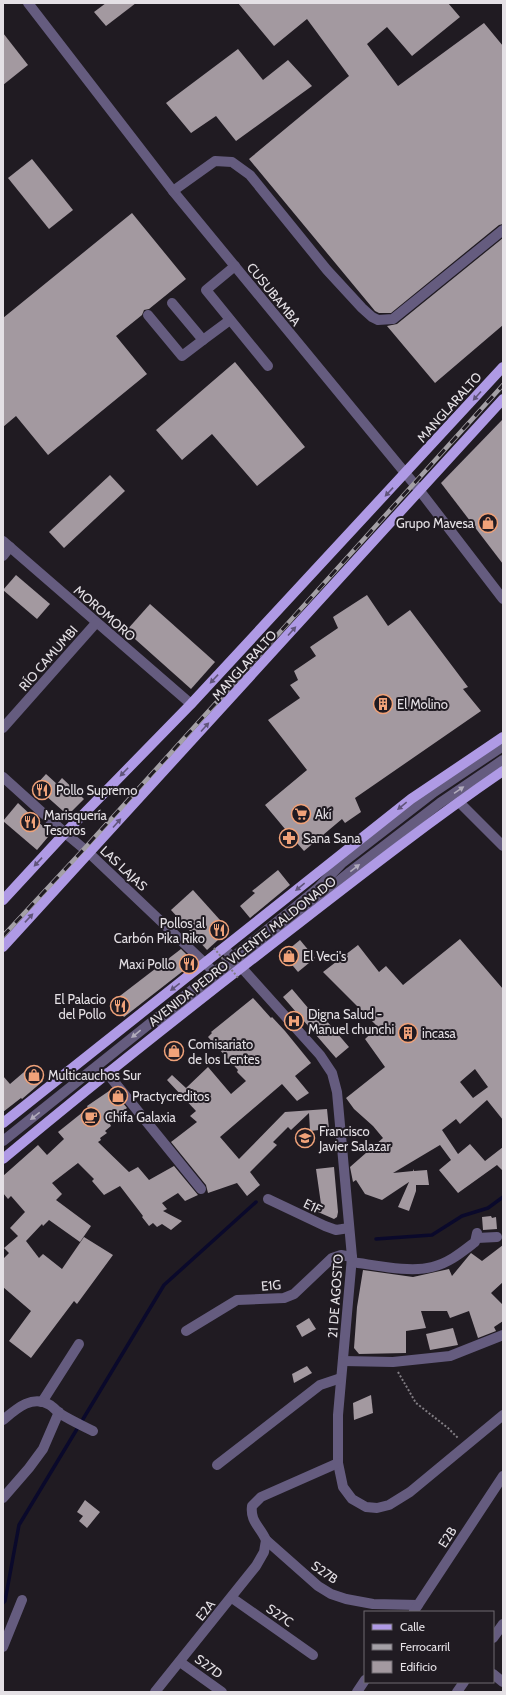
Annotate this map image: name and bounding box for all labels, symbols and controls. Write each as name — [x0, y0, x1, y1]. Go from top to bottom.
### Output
street label: CUSUBAMBA — [244, 259, 304, 329]
street label: MANGLARALTO — [413, 369, 485, 445]
one-way arrow — [472, 391, 481, 401]
one-way arrow — [384, 487, 394, 497]
shop icon: Grupo Mavesa — [477, 512, 499, 534]
place label: Grupo Mavesa — [396, 515, 475, 531]
street label: MOROMORO — [71, 582, 139, 644]
street label: RÍO CAMUMBI — [14, 621, 81, 694]
one-way arrow — [288, 625, 297, 636]
street label: MANGLARALTO — [208, 627, 280, 703]
one-way arrow — [209, 674, 219, 684]
building icon: El Molino — [372, 693, 394, 715]
place label: El Molino — [397, 696, 448, 712]
one-way arrow — [200, 721, 209, 732]
one-way arrow — [119, 767, 129, 777]
restaurant icon: Pollo Supremo — [31, 779, 53, 801]
place label: Pollo Supremo — [56, 782, 137, 798]
one-way arrow — [454, 786, 464, 794]
one-way arrow — [396, 802, 407, 811]
supermarket icon: Akí — [290, 803, 312, 825]
place label: Akí — [315, 806, 332, 822]
place label: Marisquería Tesoros — [44, 807, 108, 838]
restaurant icon: Marisquería Tesoros — [19, 811, 41, 833]
one-way arrow — [112, 818, 121, 827]
pharmacy icon: Sana Sana — [278, 827, 300, 849]
place label: Sana Sana — [303, 830, 361, 846]
street label: LAS LAJAS — [97, 842, 151, 894]
one-way arrow — [33, 857, 43, 867]
one-way arrow — [349, 864, 360, 872]
street label: AVENIDA PEDRO VICENTE MALDONADO — [145, 873, 339, 1029]
one-way arrow — [295, 883, 306, 892]
one-way arrow — [25, 913, 34, 924]
place label: Pollos al Carbón Pika Riko — [114, 915, 205, 946]
restaurant icon: Pollos al Carbón Pika Riko — [208, 919, 230, 941]
shop icon: El Veci's — [278, 945, 300, 967]
place label: El Veci's — [303, 948, 347, 964]
restaurant icon: Maxi Pollo — [178, 953, 200, 975]
place label: Maxi Pollo — [119, 956, 175, 972]
one-way arrow — [169, 983, 180, 991]
place label: El Palacio del Pollo — [54, 991, 106, 1022]
restaurant icon: El Palacio del Pollo — [109, 995, 131, 1017]
place label: Digna Salud - Manuel chunchi — [308, 1006, 394, 1037]
hospital icon: Digna Salud - Manuel chunchi — [283, 1010, 305, 1032]
building icon: incasa — [397, 1022, 419, 1044]
place label: incasa — [422, 1025, 457, 1041]
one-way arrow — [131, 1030, 142, 1039]
place label: Comisariato de los Lentes — [188, 1036, 260, 1067]
shop icon: Comisariato de los Lentes — [163, 1040, 185, 1062]
shop icon: Multicauchos Sur — [23, 1064, 45, 1086]
place label: Multicauchos Sur — [48, 1067, 142, 1083]
shop icon: Practycreditos — [107, 1085, 129, 1107]
place label: Practycreditos — [132, 1088, 210, 1104]
cafe icon: Chifa Galaxia — [80, 1106, 102, 1128]
place label: Chifa Galaxia — [105, 1109, 176, 1125]
one-way arrow — [30, 1111, 40, 1119]
place label: Francisco Javier Salazar — [318, 1123, 392, 1154]
school or university icon: Francisco Javier Salazar — [294, 1127, 316, 1149]
street label: E1F — [301, 1195, 325, 1217]
street label: 21 DE AGOSTO — [324, 1253, 346, 1339]
street label: E1G — [260, 1276, 282, 1294]
street label: E2B — [434, 1523, 460, 1550]
street label: S27B — [309, 1557, 342, 1587]
street label: E2A — [192, 1596, 218, 1624]
street label: S27C — [264, 1600, 296, 1630]
legend — [364, 1611, 494, 1683]
text: Calle — [400, 1619, 425, 1634]
text: Ferrocarril — [400, 1639, 450, 1654]
street label: S27D — [192, 1651, 226, 1681]
text: Edificio — [400, 1659, 437, 1674]

